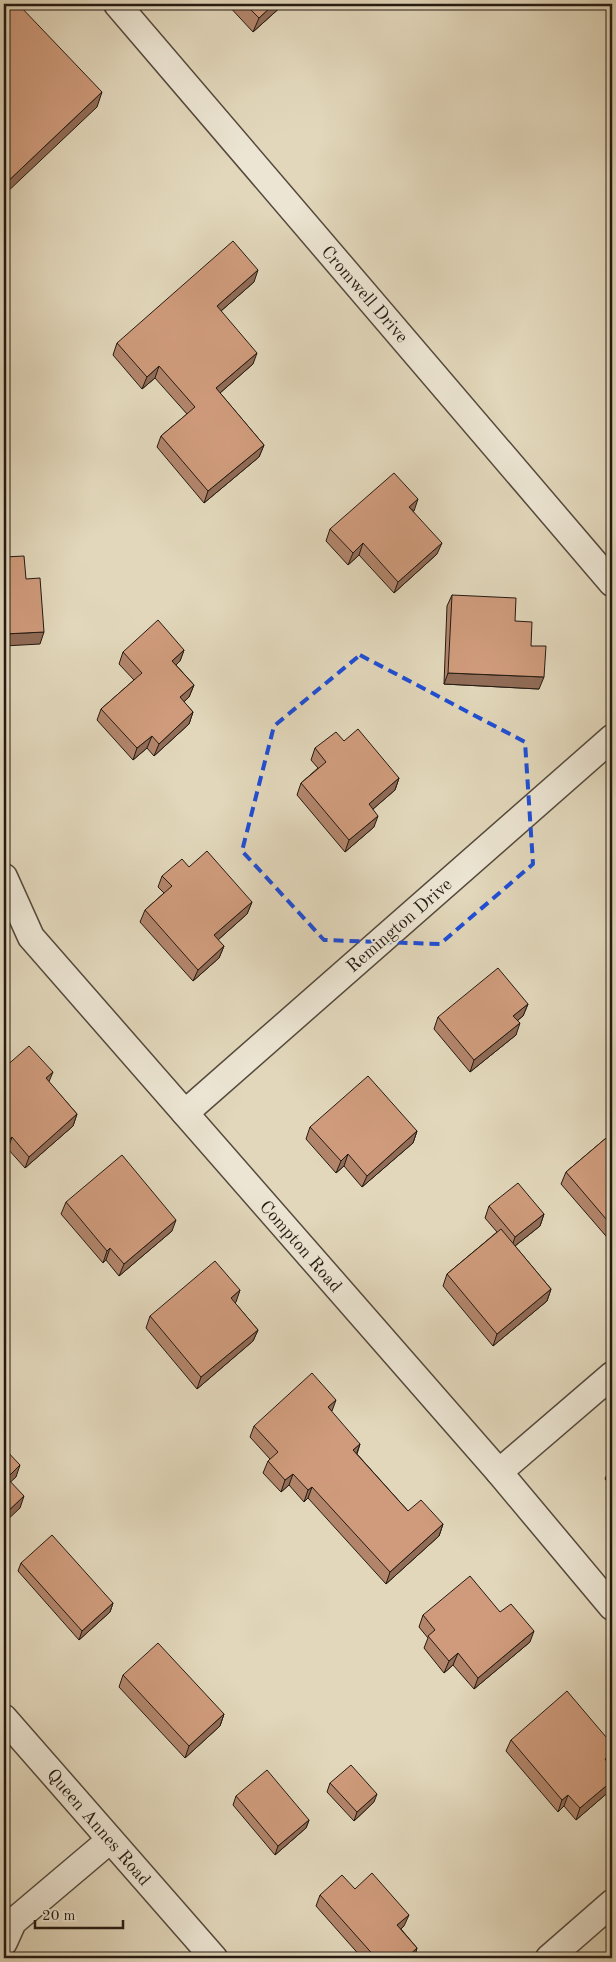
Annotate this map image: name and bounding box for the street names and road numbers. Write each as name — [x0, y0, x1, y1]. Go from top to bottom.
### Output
street label: Cromwell Drive — [317, 243, 411, 347]
street label: Remington Drive — [344, 875, 456, 976]
street label: Compton Road — [256, 1197, 345, 1296]
street label: Queen Annes Road — [43, 1766, 154, 1889]

